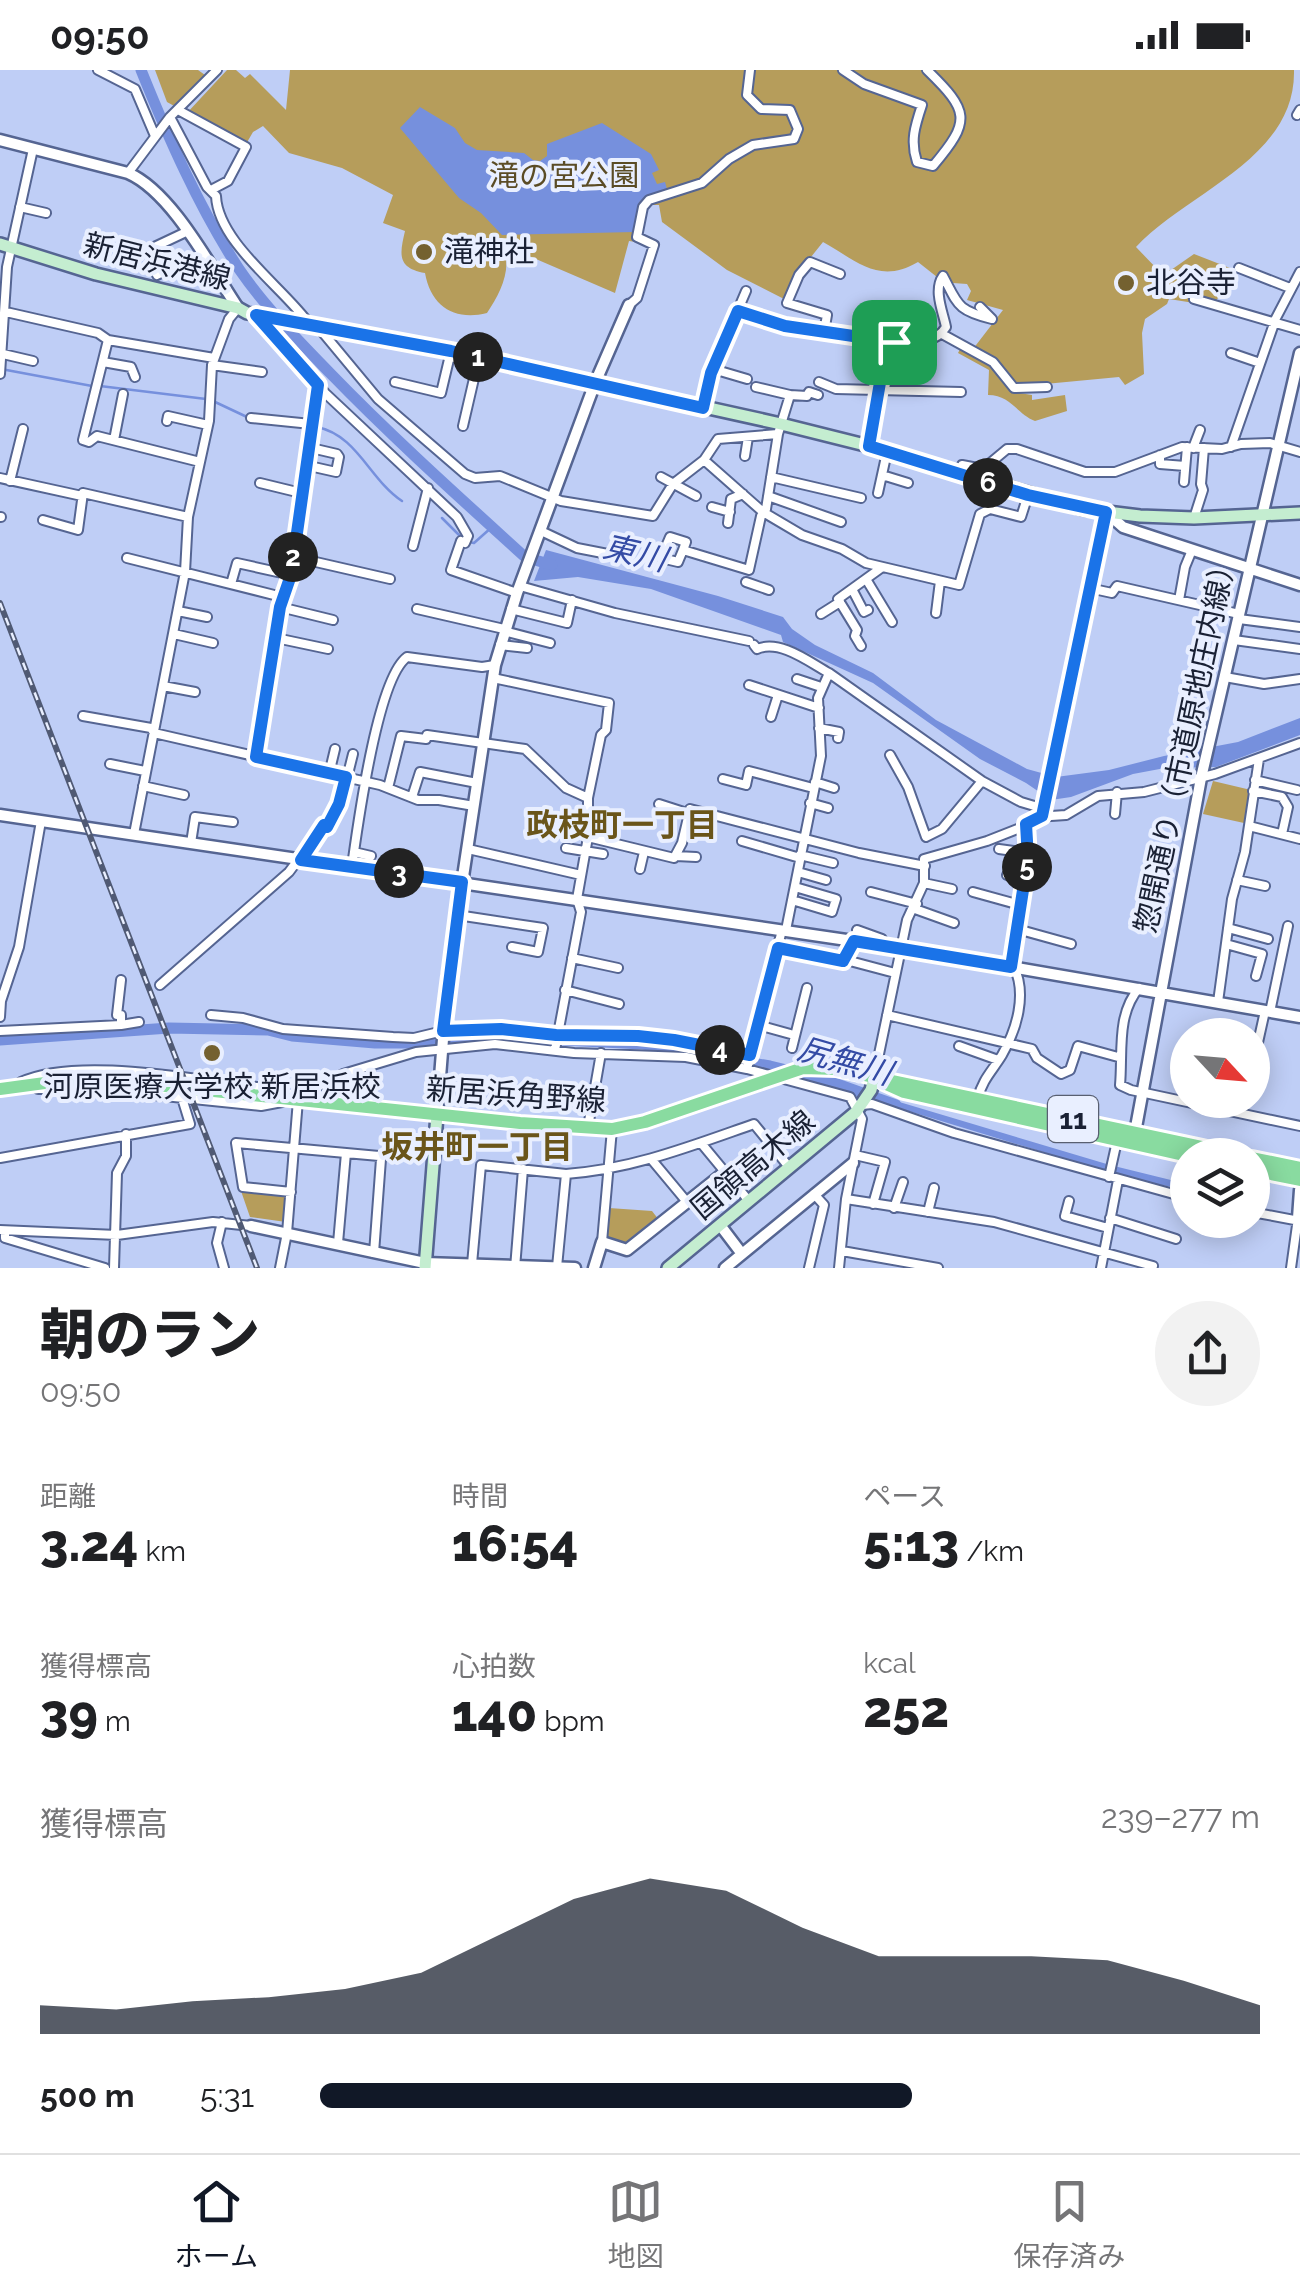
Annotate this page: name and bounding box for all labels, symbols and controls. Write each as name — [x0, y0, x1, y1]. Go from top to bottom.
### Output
text: 09:50 — [50, 13, 149, 58]
park label: 滝の宮公園 — [489, 158, 639, 193]
street label: 新居浜港線 — [80, 226, 234, 297]
place label: 滝神社 — [444, 234, 534, 269]
marker: 滝神社 — [413, 241, 435, 263]
place label: 北谷寺 — [1146, 265, 1236, 300]
marker: 北谷寺 — [1115, 272, 1137, 294]
pin — [852, 300, 937, 385]
icon: arrive — [867, 315, 922, 370]
pin: 1 — [453, 332, 503, 382]
text: 1 — [471, 340, 485, 373]
pin: 6 — [963, 458, 1013, 508]
text: 6 — [980, 466, 997, 499]
water label: 東川 — [600, 527, 673, 578]
pin: 2 — [268, 532, 318, 582]
text: 2 — [285, 540, 301, 573]
street label: 惣開通り（市道原地庄内線） — [1128, 548, 1243, 936]
district label: 政枝町一丁目 — [526, 806, 718, 843]
pin: 5 — [1002, 842, 1052, 892]
pin: 3 — [374, 848, 424, 898]
text: 5 — [1019, 850, 1035, 883]
text: 3 — [391, 856, 407, 889]
north arrow — [1170, 1018, 1270, 1118]
map controls — [1170, 1018, 1270, 1238]
pin: 4 — [695, 1025, 745, 1075]
water label: 尻無川 — [794, 1030, 899, 1092]
text: 4 — [712, 1033, 728, 1066]
marker: 河原医療大学校 新居浜校 — [201, 1042, 223, 1064]
place label: 河原医療大学校 新居浜校 — [43, 1069, 381, 1104]
street label: 新居浜角野線 — [425, 1071, 607, 1118]
road number: 11 — [1048, 1096, 1098, 1142]
street label: 国領高木線 — [684, 1103, 821, 1226]
district label: 坂井町一丁目 — [381, 1128, 573, 1165]
button: layers — [1170, 1138, 1270, 1238]
button: share — [1155, 1301, 1260, 1406]
text: 朝のラン — [40, 1302, 260, 1367]
text: 09:50 — [40, 1372, 121, 1409]
text: 距離 — [40, 1480, 96, 1513]
text: 時間 — [452, 1480, 508, 1513]
text: ペース — [863, 1480, 946, 1513]
text: 3.24 — [40, 1514, 138, 1573]
text: 16:54 — [452, 1514, 578, 1573]
text: 5:13 — [863, 1514, 959, 1573]
text: km — [138, 1535, 186, 1568]
text: /km — [959, 1535, 1024, 1568]
text: kcal — [863, 1647, 916, 1680]
text: 獲得標高 — [40, 1650, 152, 1683]
text: 心拍数 — [452, 1650, 536, 1683]
text: 252 — [863, 1680, 949, 1739]
text: 39 — [40, 1684, 98, 1743]
text: 140 — [452, 1684, 537, 1743]
text: m — [98, 1705, 131, 1738]
text: bpm — [537, 1705, 605, 1738]
text: 239–277 m — [1101, 1798, 1260, 1835]
text: 獲得標高 — [40, 1805, 168, 1842]
text: 500 m — [40, 2077, 135, 2114]
text: 5:31 — [200, 2077, 254, 2114]
tab: ホーム — [175, 2174, 258, 2274]
tab: 地図 — [608, 2174, 664, 2274]
tab: 保存済み — [1013, 2174, 1125, 2274]

